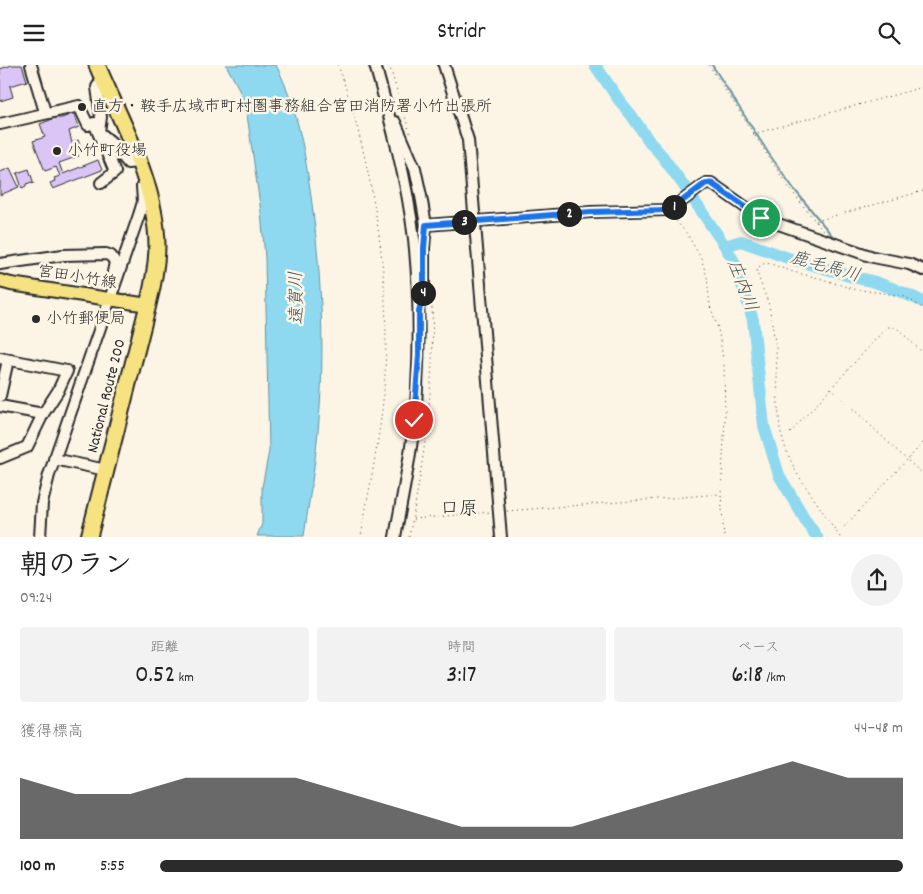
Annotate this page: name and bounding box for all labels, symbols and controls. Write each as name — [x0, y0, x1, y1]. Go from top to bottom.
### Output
text: Stridr — [437, 17, 486, 48]
icon: menu — [20, 19, 48, 47]
icon: search — [875, 19, 903, 47]
place label: 直方・鞍手広域市町村圏事務組合宮田消防署小竹出張所 — [92, 96, 492, 119]
marker: 直方・鞍手広域市町村圏事務組合宮田消防署小竹出張所 — [76, 101, 88, 113]
place label: 小竹町役場 — [67, 140, 147, 163]
marker: 小竹町役場 — [51, 145, 63, 157]
pin: 1 — [662, 195, 686, 219]
text: 1 — [673, 197, 676, 217]
pin — [740, 197, 782, 239]
pin: 2 — [556, 201, 582, 227]
text: 2 — [566, 204, 573, 224]
icon: arrive — [747, 204, 775, 232]
pin: 3 — [452, 209, 476, 235]
text: 3 — [461, 212, 468, 232]
water label: 鹿毛馬川 — [787, 246, 863, 290]
water label: 庄内川 — [720, 256, 762, 316]
street label: 宮田小竹線 — [36, 260, 118, 296]
water label: 遠賀川 — [285, 271, 311, 325]
pin: 4 — [410, 281, 436, 305]
text: 4 — [421, 283, 426, 303]
place label: 小竹郵便局 — [46, 308, 126, 331]
marker: 小竹郵便局 — [30, 313, 42, 325]
street label: National Route 200 — [82, 337, 132, 455]
pin — [393, 399, 435, 441]
icon: check — [400, 406, 428, 434]
district label: 口原 — [440, 497, 478, 524]
text: 朝のラン — [20, 548, 132, 588]
button: share — [851, 554, 903, 606]
text: 09:24 — [20, 587, 52, 610]
text: 距離 — [151, 638, 179, 658]
text: 時間 — [448, 638, 476, 658]
text: ペース — [738, 638, 779, 658]
text: 0.52 — [135, 658, 175, 694]
text: 3:17 — [446, 658, 477, 694]
text: 6:18 — [731, 658, 763, 694]
text: km — [175, 668, 194, 688]
text: /km — [763, 668, 786, 688]
text: 44–48 m — [854, 717, 903, 740]
text: 獲得標高 — [20, 721, 84, 744]
text: 100 m — [20, 855, 56, 878]
text: 5:55 — [100, 855, 125, 878]

